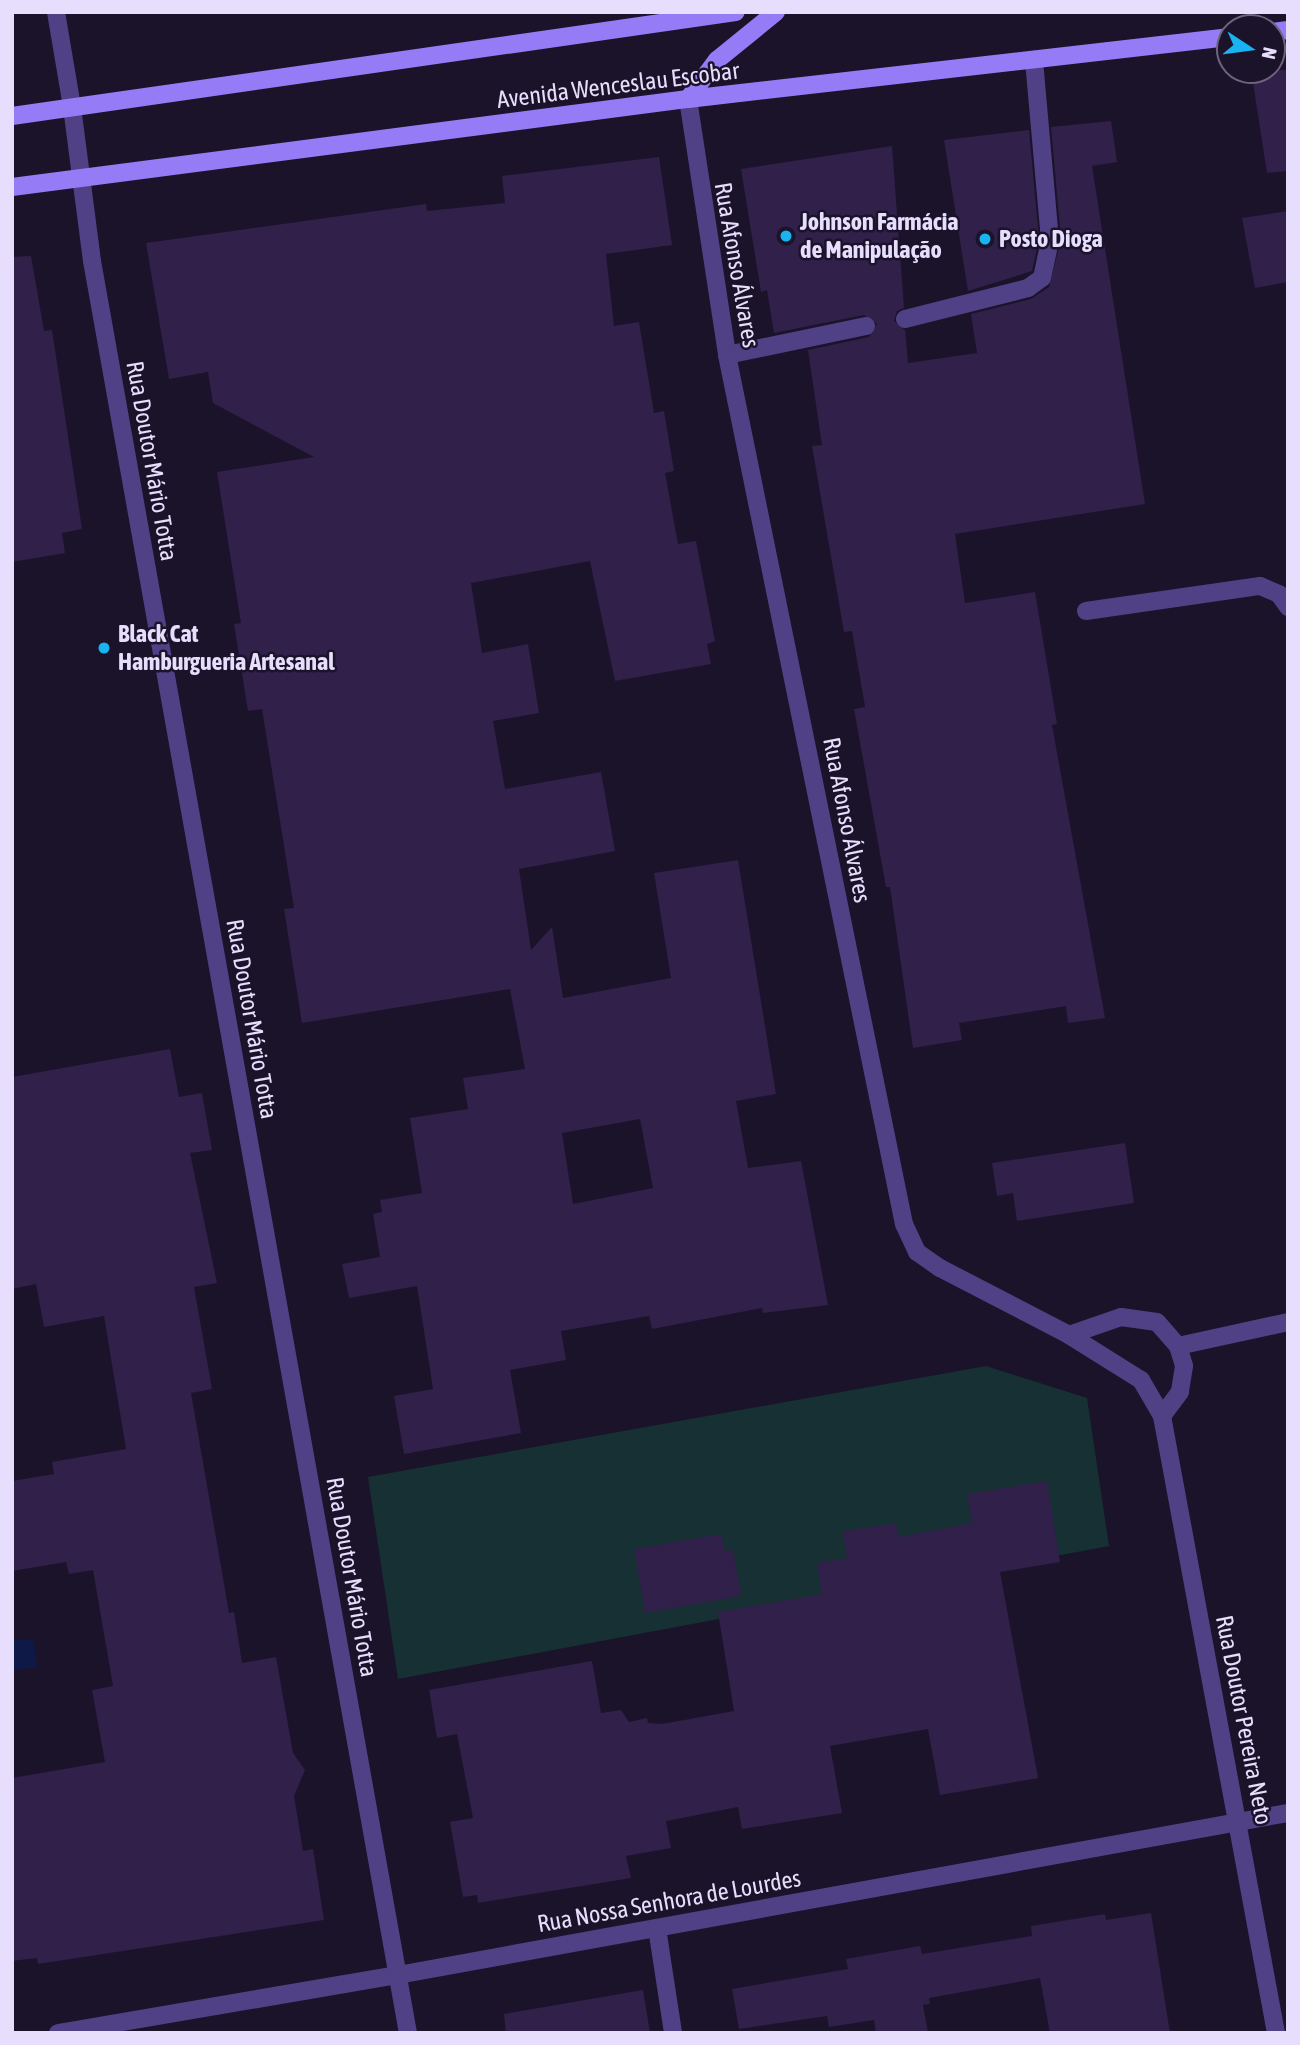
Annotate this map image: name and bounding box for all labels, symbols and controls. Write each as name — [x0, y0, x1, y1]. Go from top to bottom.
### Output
north arrow — [1216, 14, 1286, 84]
text: N — [1258, 45, 1281, 61]
street label: Avenida Wenceslau Escobar — [495, 56, 741, 114]
street label: Rua Afonso Álvares — [708, 180, 766, 350]
place label: Johnson Farmácia de Manipulação — [800, 208, 958, 264]
place label: Posto Dioga — [999, 225, 1103, 253]
marker: Johnson Farmácia de Manipulação — [778, 228, 794, 244]
marker: Posto Dioga — [977, 231, 993, 247]
street label: Rua Doutor Mário Totta — [120, 359, 184, 563]
place label: Black Cat Hamburgueria Artesanal — [118, 620, 335, 676]
marker: Black Cat Hamburgueria Artesanal — [96, 640, 112, 656]
street label: Rua Afonso Álvares — [817, 735, 877, 905]
street label: Rua Doutor Mário Totta — [220, 917, 284, 1121]
street label: Rua Doutor Mário Totta — [320, 1475, 384, 1679]
street label: Rua Doutor Pereira Neto — [1210, 1613, 1278, 1827]
street label: Rua Nossa Senhora de Lourdes — [535, 1864, 803, 1938]

